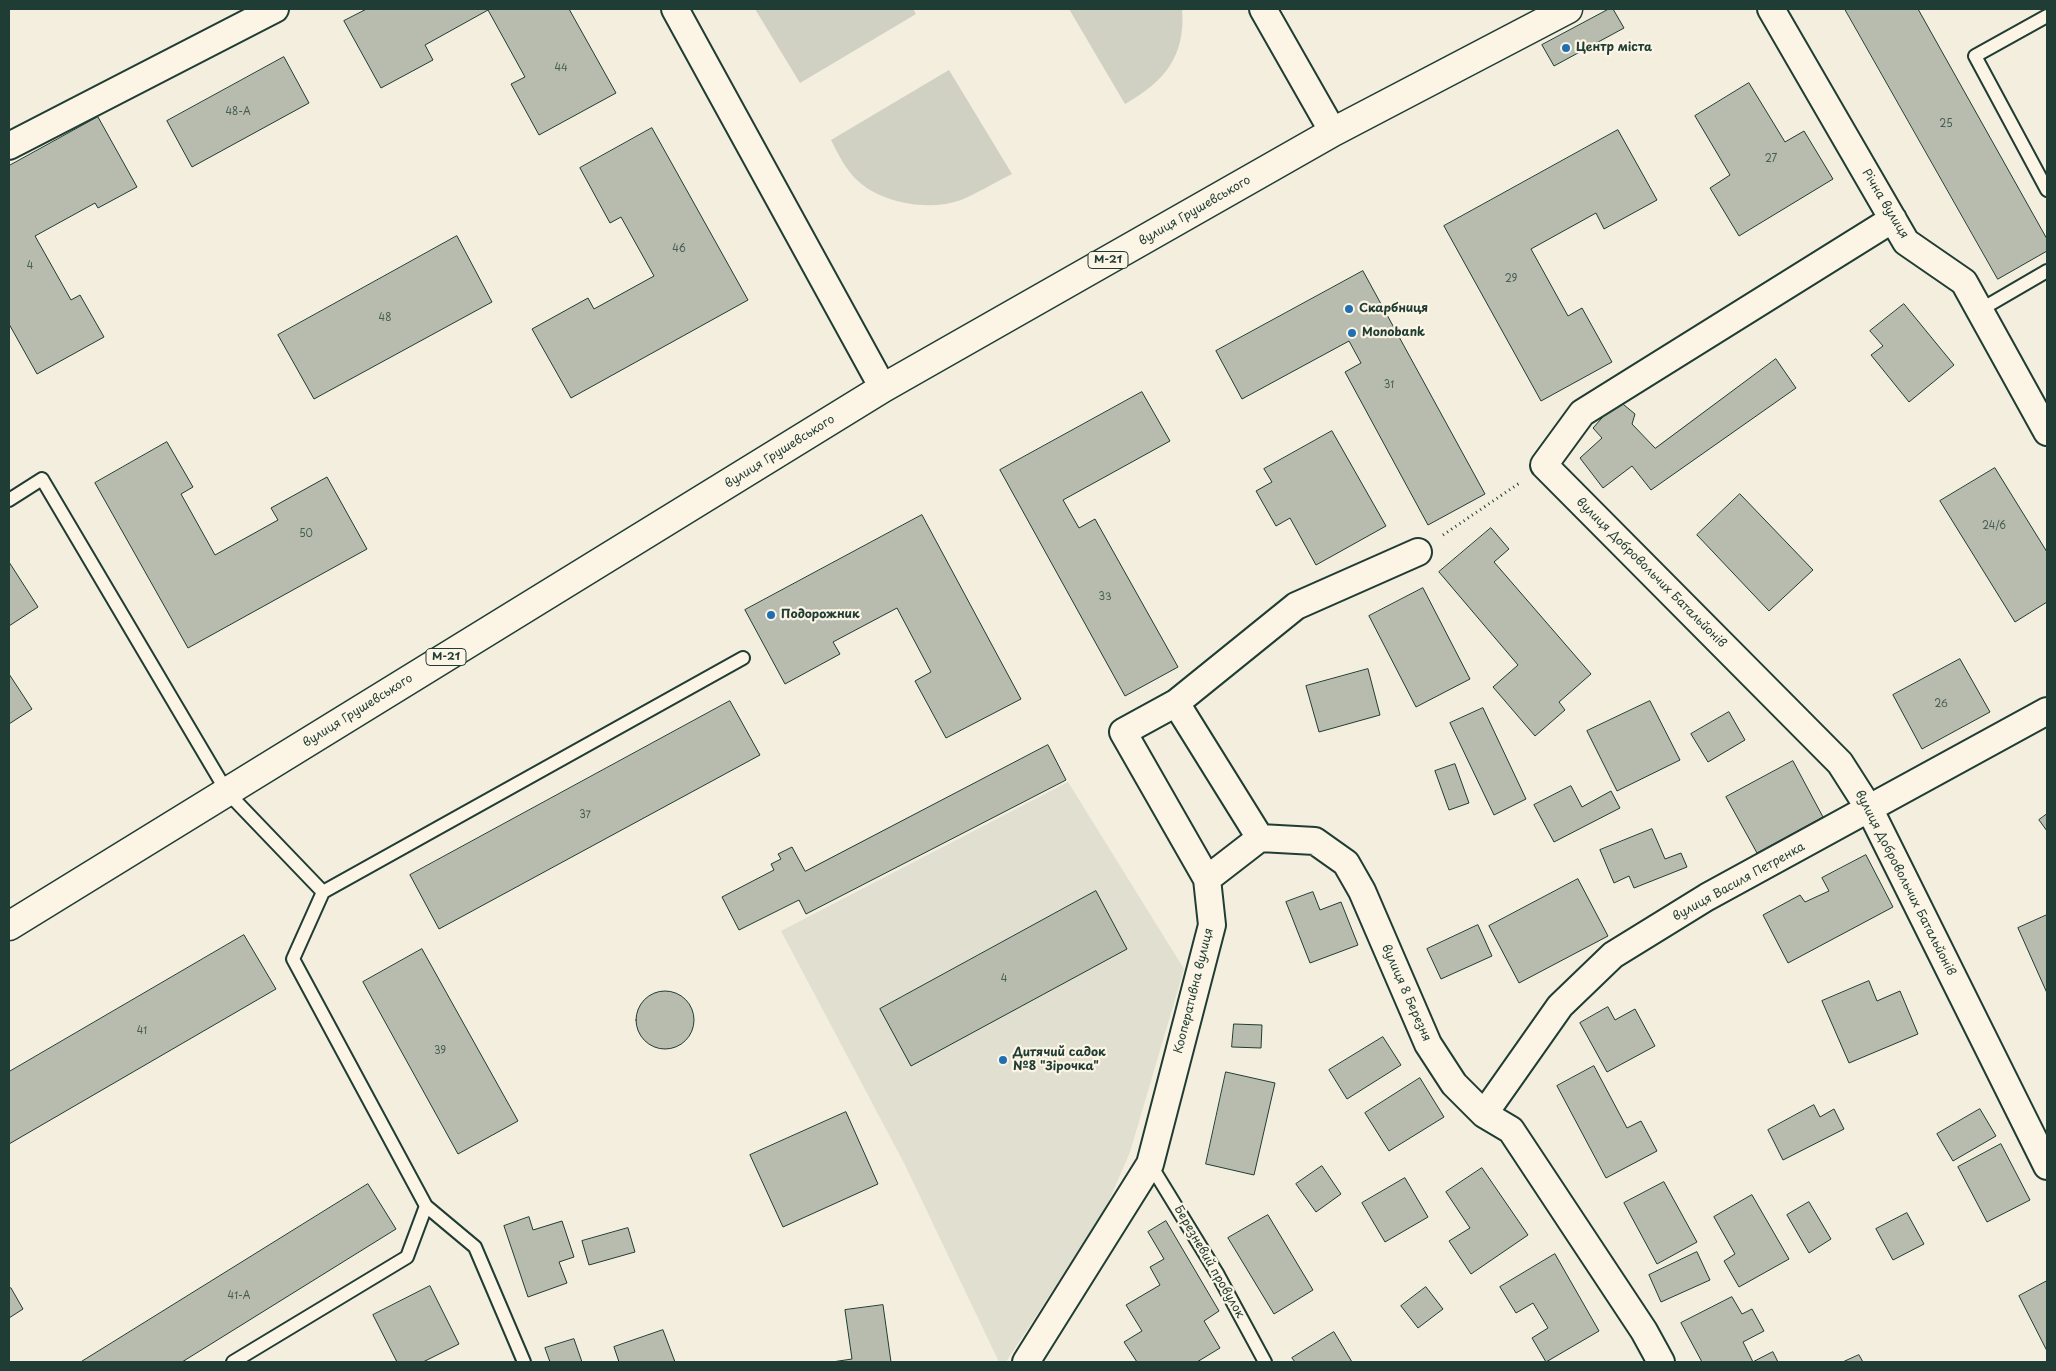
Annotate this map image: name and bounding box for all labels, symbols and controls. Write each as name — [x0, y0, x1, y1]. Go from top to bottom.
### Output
place label: Центр міста — [1576, 41, 1652, 55]
marker: Центр міста — [1560, 42, 1572, 54]
house number: 44 — [554, 62, 568, 74]
house number: 48-А — [225, 106, 251, 118]
house number: 25 — [1939, 118, 1953, 130]
house number: 27 — [1765, 153, 1777, 165]
street label: Річна вулиця — [1859, 167, 1911, 241]
street label: вулиця Грушевського — [1137, 173, 1253, 249]
house number: 46 — [672, 243, 686, 255]
road number: М-21 — [1088, 252, 1128, 268]
house number: 4 — [27, 260, 33, 272]
house number: 29 — [1505, 273, 1517, 285]
place label: Скарбниця — [1359, 302, 1428, 316]
marker: Скарбниця — [1343, 303, 1355, 315]
house number: 48 — [379, 312, 391, 324]
place label: Monobank — [1362, 326, 1425, 340]
marker: Monobank — [1346, 327, 1358, 339]
house number: 31 — [1384, 379, 1394, 391]
street label: вулиця Грушевського — [723, 412, 837, 492]
street label: вулиця Добровольчих Батальйонів — [1573, 495, 1729, 651]
house number: 24/6 — [1982, 520, 2006, 532]
house number: 50 — [299, 528, 313, 540]
house number: 33 — [1098, 591, 1112, 603]
place label: Подорожник — [781, 608, 860, 622]
marker: Подорожник — [765, 609, 777, 621]
road number: М-21 — [426, 649, 466, 666]
street label: вулиця Грушевського — [301, 671, 415, 751]
house number: 26 — [1934, 698, 1948, 710]
street label: вулиця Добровольчих Батальйонів — [1852, 788, 1958, 978]
house number: 37 — [579, 809, 591, 821]
street label: вулиця Василя Петренка — [1671, 840, 1807, 924]
street label: Кооперативна вулиця — [1171, 927, 1217, 1055]
street label: вулиця 8 Березня — [1378, 942, 1434, 1044]
house number: 4 — [1001, 973, 1007, 985]
house number: 41 — [137, 1025, 147, 1037]
house number: 39 — [434, 1045, 446, 1057]
place label: Дитячий садок №8 "Зірочка" — [1013, 1046, 1106, 1074]
marker: Дитячий садок №8 "Зірочка" — [997, 1054, 1009, 1066]
street label: Березневий провулок — [1171, 1203, 1247, 1321]
house number: 41-А — [228, 1290, 250, 1302]

